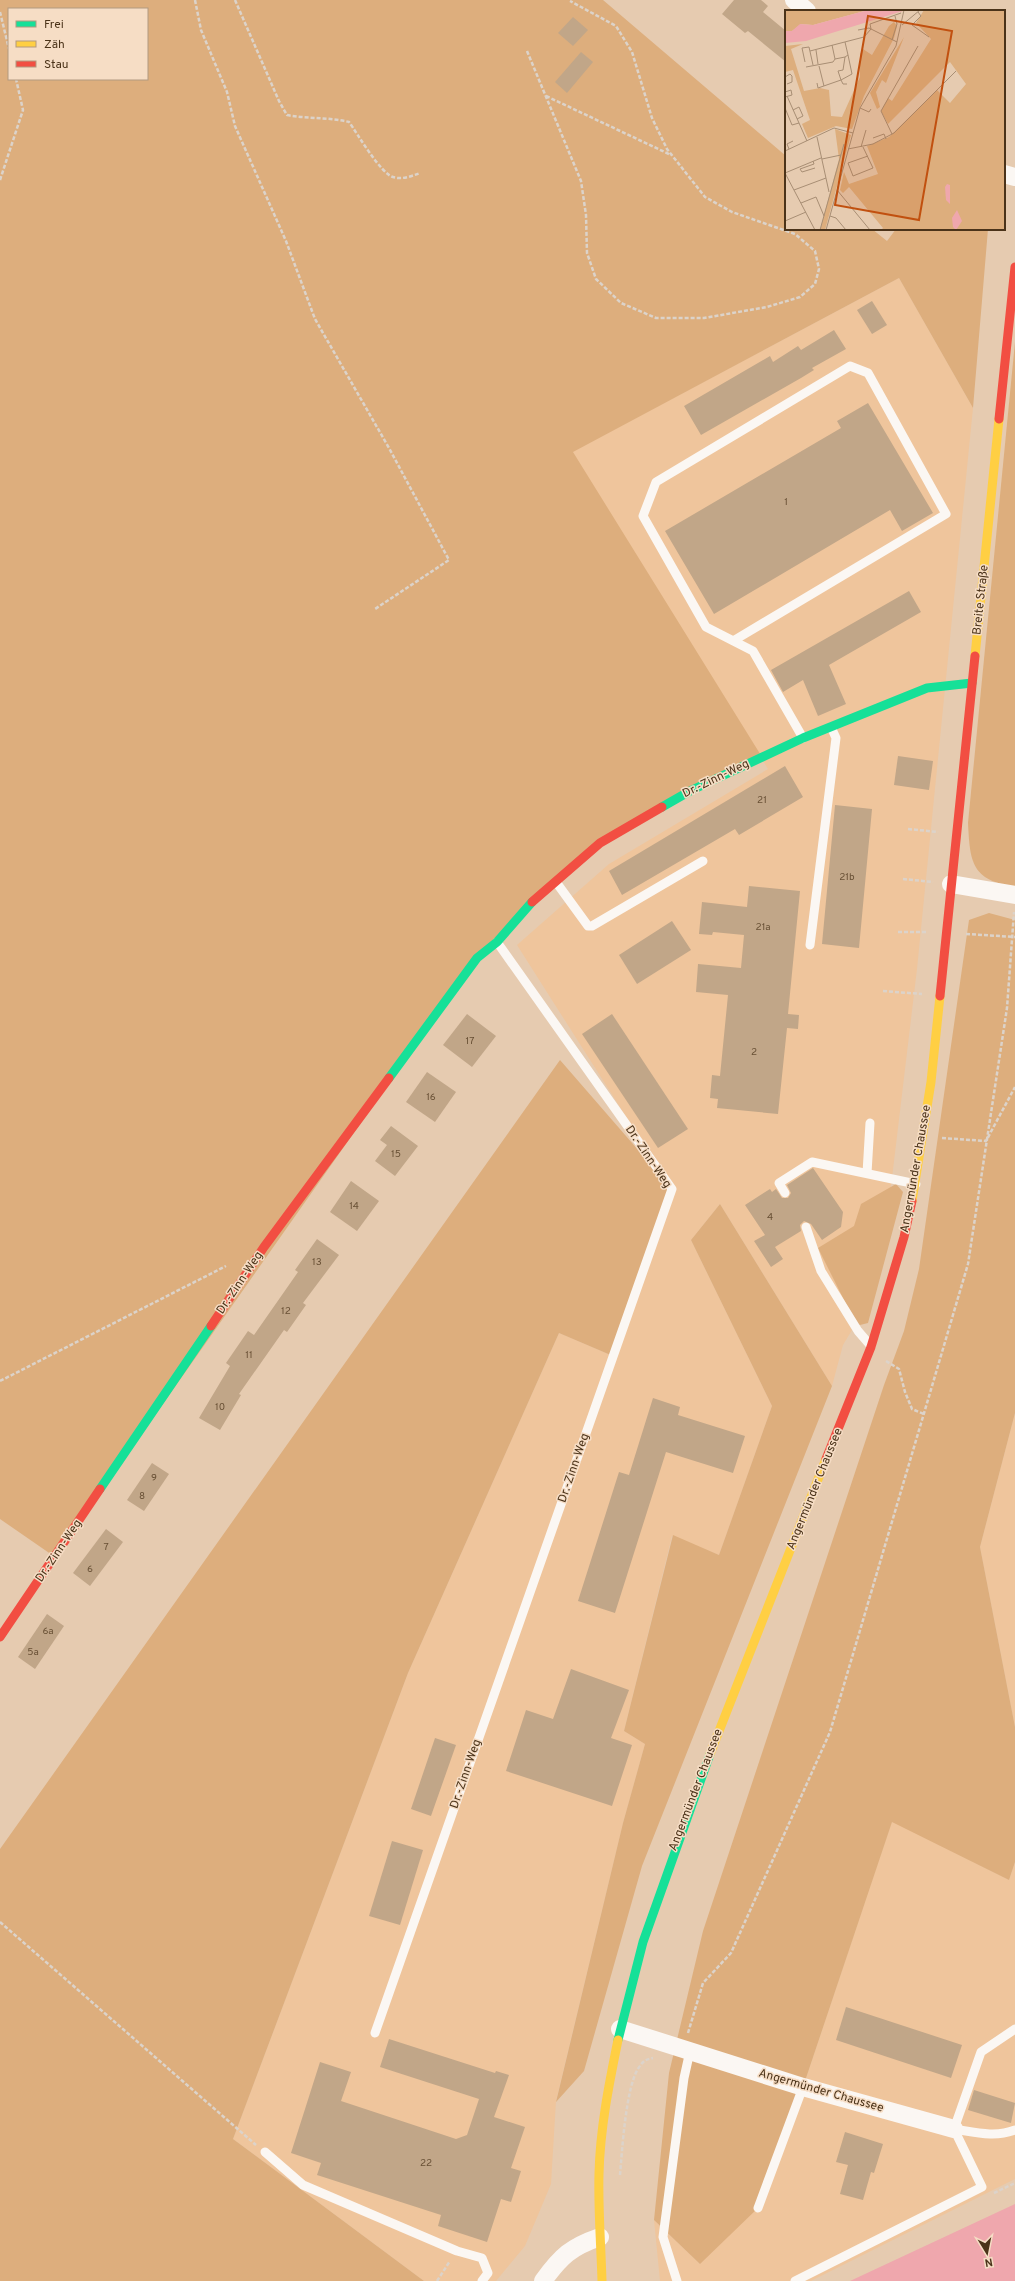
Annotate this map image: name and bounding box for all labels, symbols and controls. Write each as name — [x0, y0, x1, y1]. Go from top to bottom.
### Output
legend — [8, 8, 148, 80]
inset map — [785, 10, 1005, 230]
text: Frei — [44, 17, 64, 33]
text: Zäh — [44, 37, 65, 53]
text: Stau — [44, 57, 69, 73]
house number: 1 — [784, 496, 788, 509]
street label: Breite Straße — [969, 564, 993, 636]
street label: Dr.-Zinn-Weg — [680, 756, 752, 802]
house number: 21 — [757, 794, 767, 807]
house number: 21b — [839, 871, 855, 884]
house number: 21a — [756, 921, 770, 934]
house number: 17 — [466, 1035, 474, 1048]
house number: 2 — [751, 1046, 757, 1059]
house number: 16 — [426, 1091, 436, 1104]
street label: Angermünder Chaussee — [897, 1104, 935, 1234]
street label: Dr.-Zinn-Weg — [621, 1123, 675, 1191]
house number: 15 — [391, 1148, 401, 1161]
house number: 14 — [349, 1200, 359, 1213]
house number: 4 — [767, 1211, 773, 1224]
street label: Dr.-Zinn-Weg — [213, 1249, 267, 1317]
house number: 13 — [312, 1256, 322, 1269]
house number: 12 — [281, 1305, 291, 1318]
house number: 11 — [245, 1349, 253, 1362]
house number: 10 — [215, 1401, 225, 1414]
street label: Angermünder Chaussee — [783, 1426, 847, 1552]
street label: Dr.-Zinn-Weg — [555, 1431, 593, 1505]
house number: 9 — [151, 1472, 157, 1485]
house number: 8 — [139, 1490, 145, 1503]
street label: Dr.-Zinn-Weg — [32, 1517, 86, 1585]
house number: 7 — [103, 1541, 109, 1554]
house number: 6 — [87, 1563, 93, 1576]
house number: 6a — [42, 1625, 54, 1638]
house number: 5a — [27, 1646, 39, 1659]
street label: Angermünder Chaussee — [665, 1727, 727, 1853]
street label: Dr.-Zinn-Weg — [447, 1737, 485, 1811]
street label: Angermünder Chaussee — [757, 2065, 885, 2117]
house number: 22 — [420, 2157, 432, 2170]
north arrow — [967, 2233, 1007, 2273]
text: N — [983, 2254, 994, 2269]

